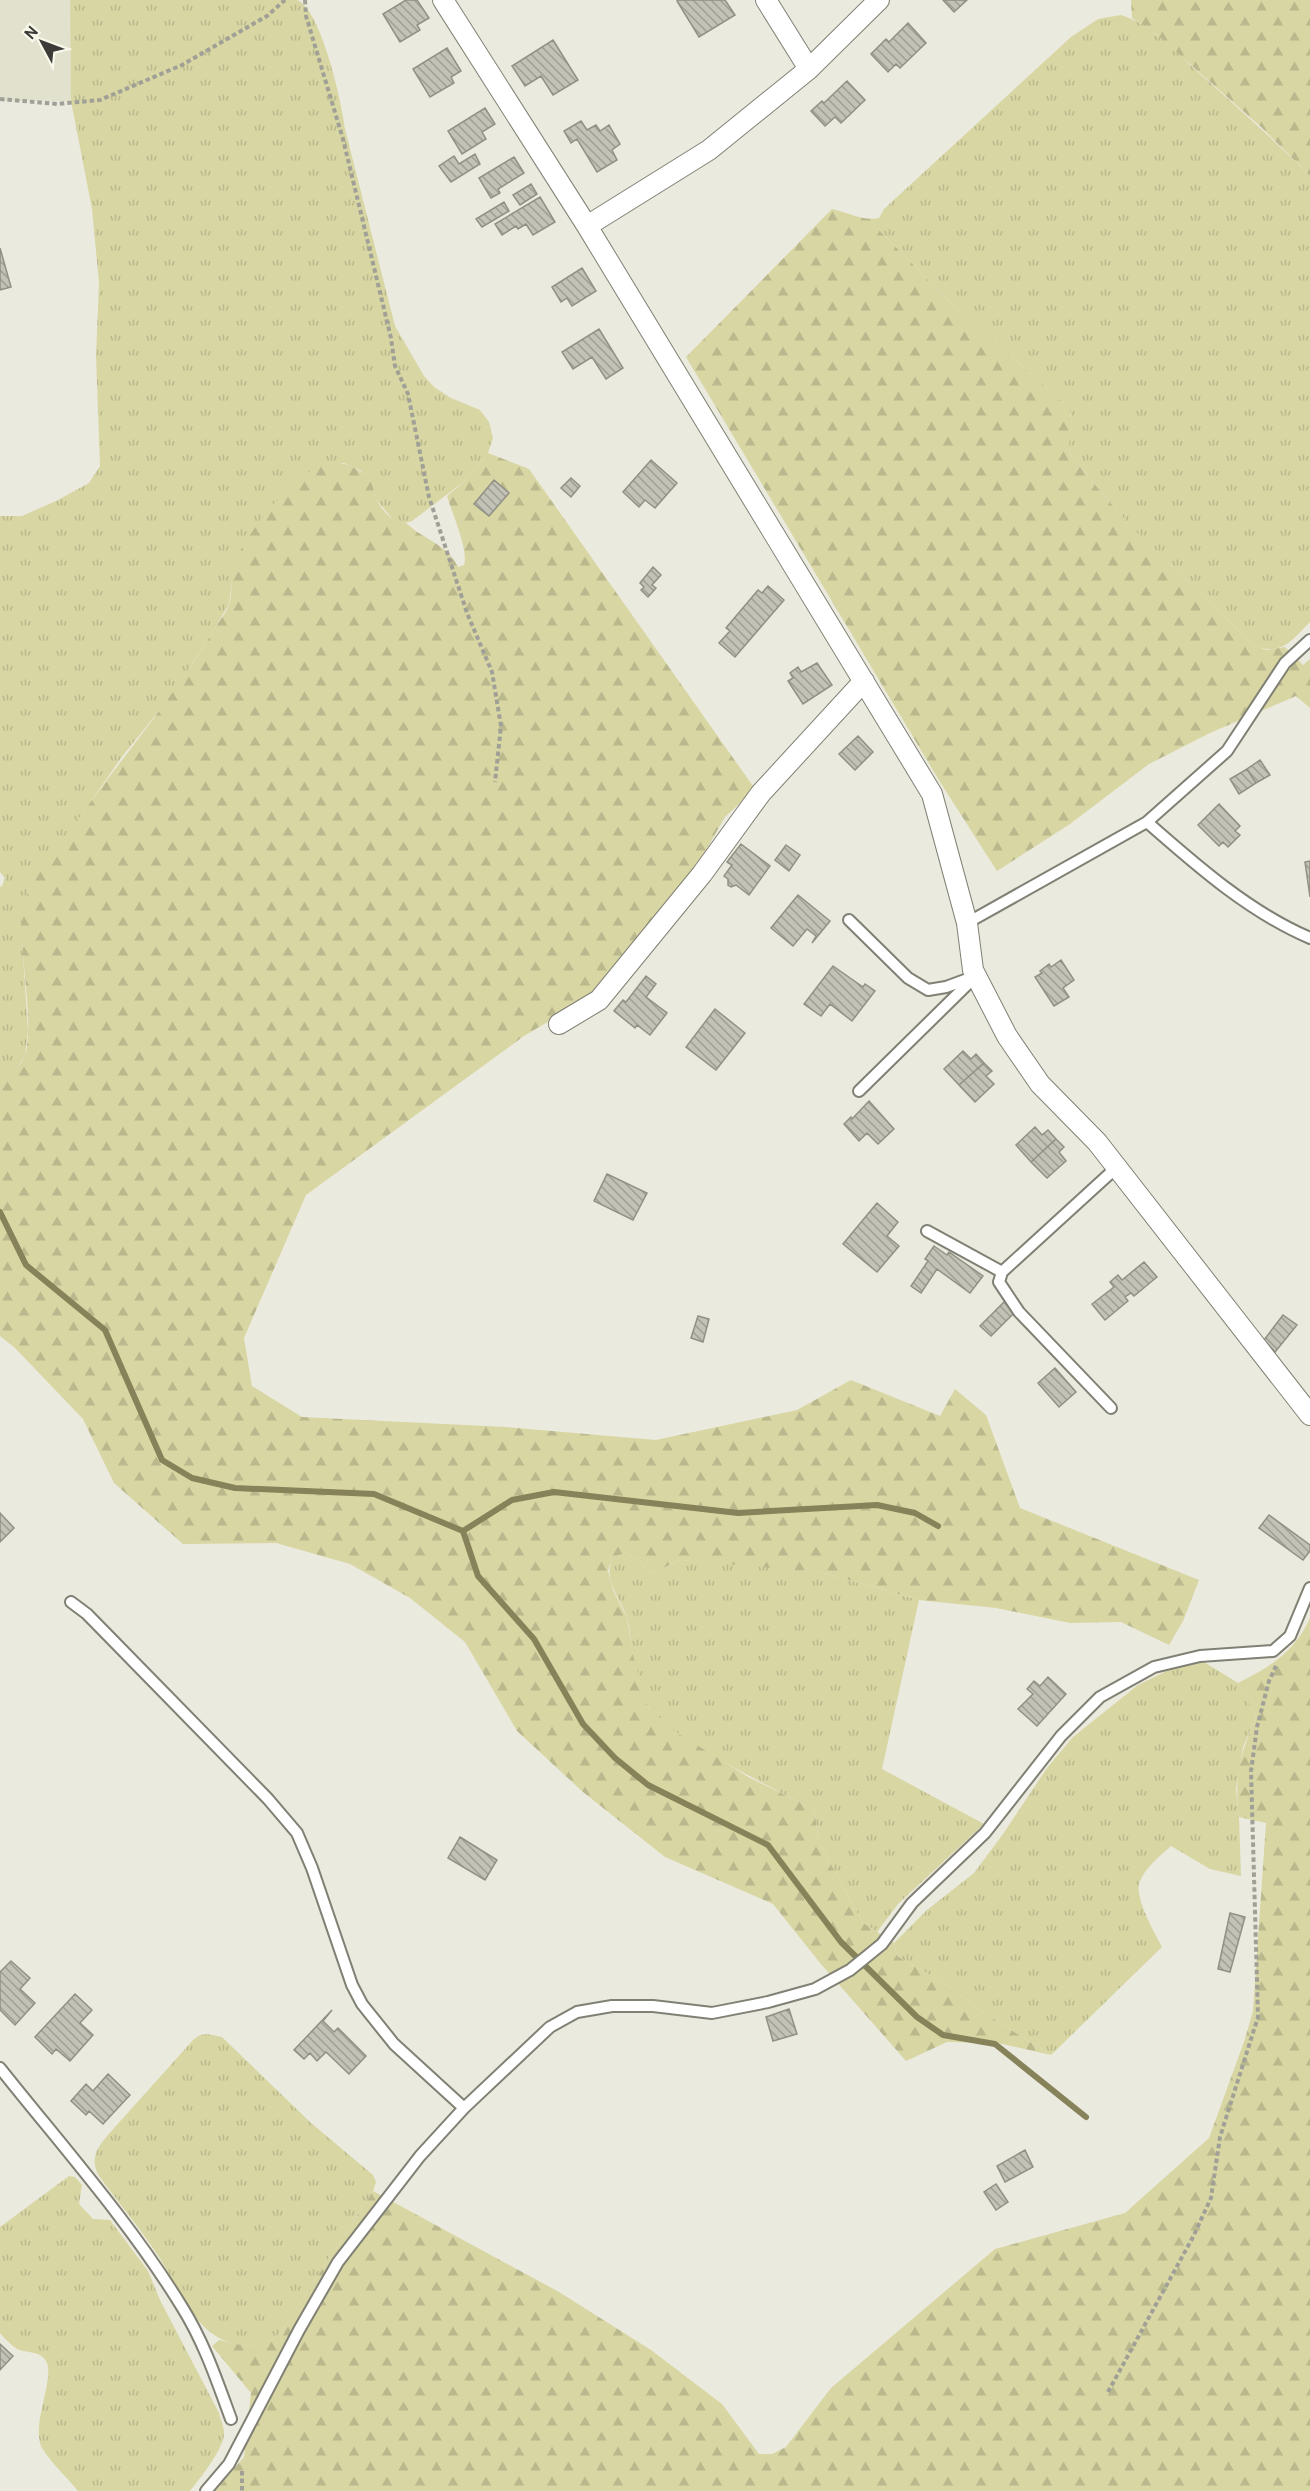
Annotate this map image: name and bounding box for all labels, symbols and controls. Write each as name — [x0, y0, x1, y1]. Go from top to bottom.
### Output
north arrow — [12, 12, 72, 72]
text: N — [21, 23, 44, 44]

